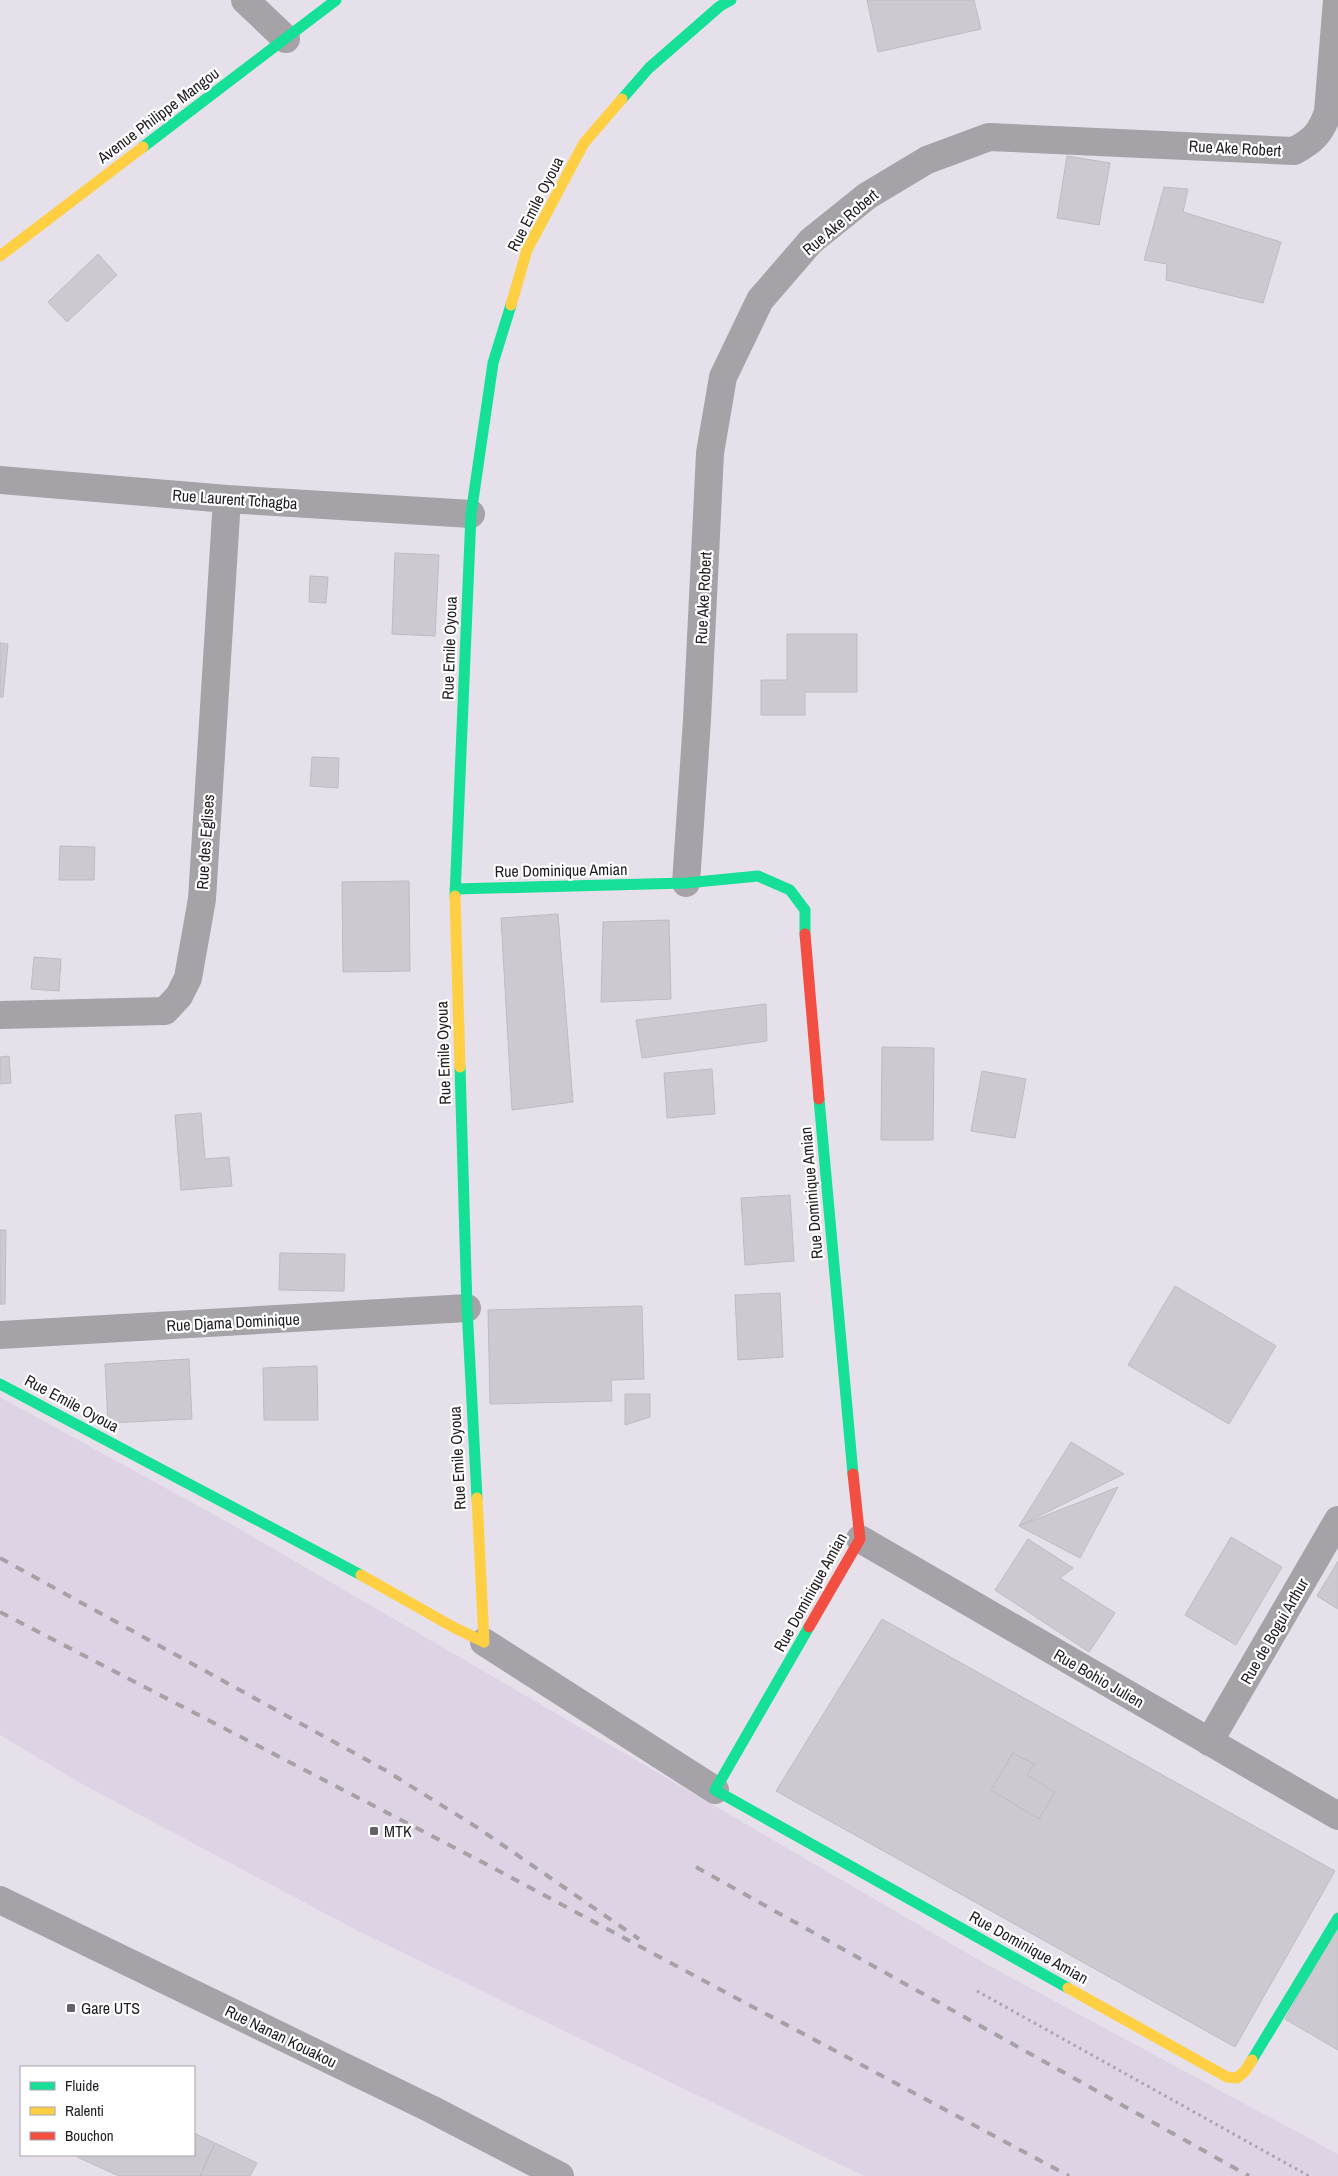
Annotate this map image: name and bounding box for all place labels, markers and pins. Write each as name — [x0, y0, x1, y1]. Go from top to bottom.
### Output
place label: MTK — [384, 1820, 412, 1842]
marker: MTK — [368, 1825, 380, 1837]
place label: Gare UTS — [81, 1997, 140, 2019]
marker: Gare UTS — [65, 2002, 77, 2014]

